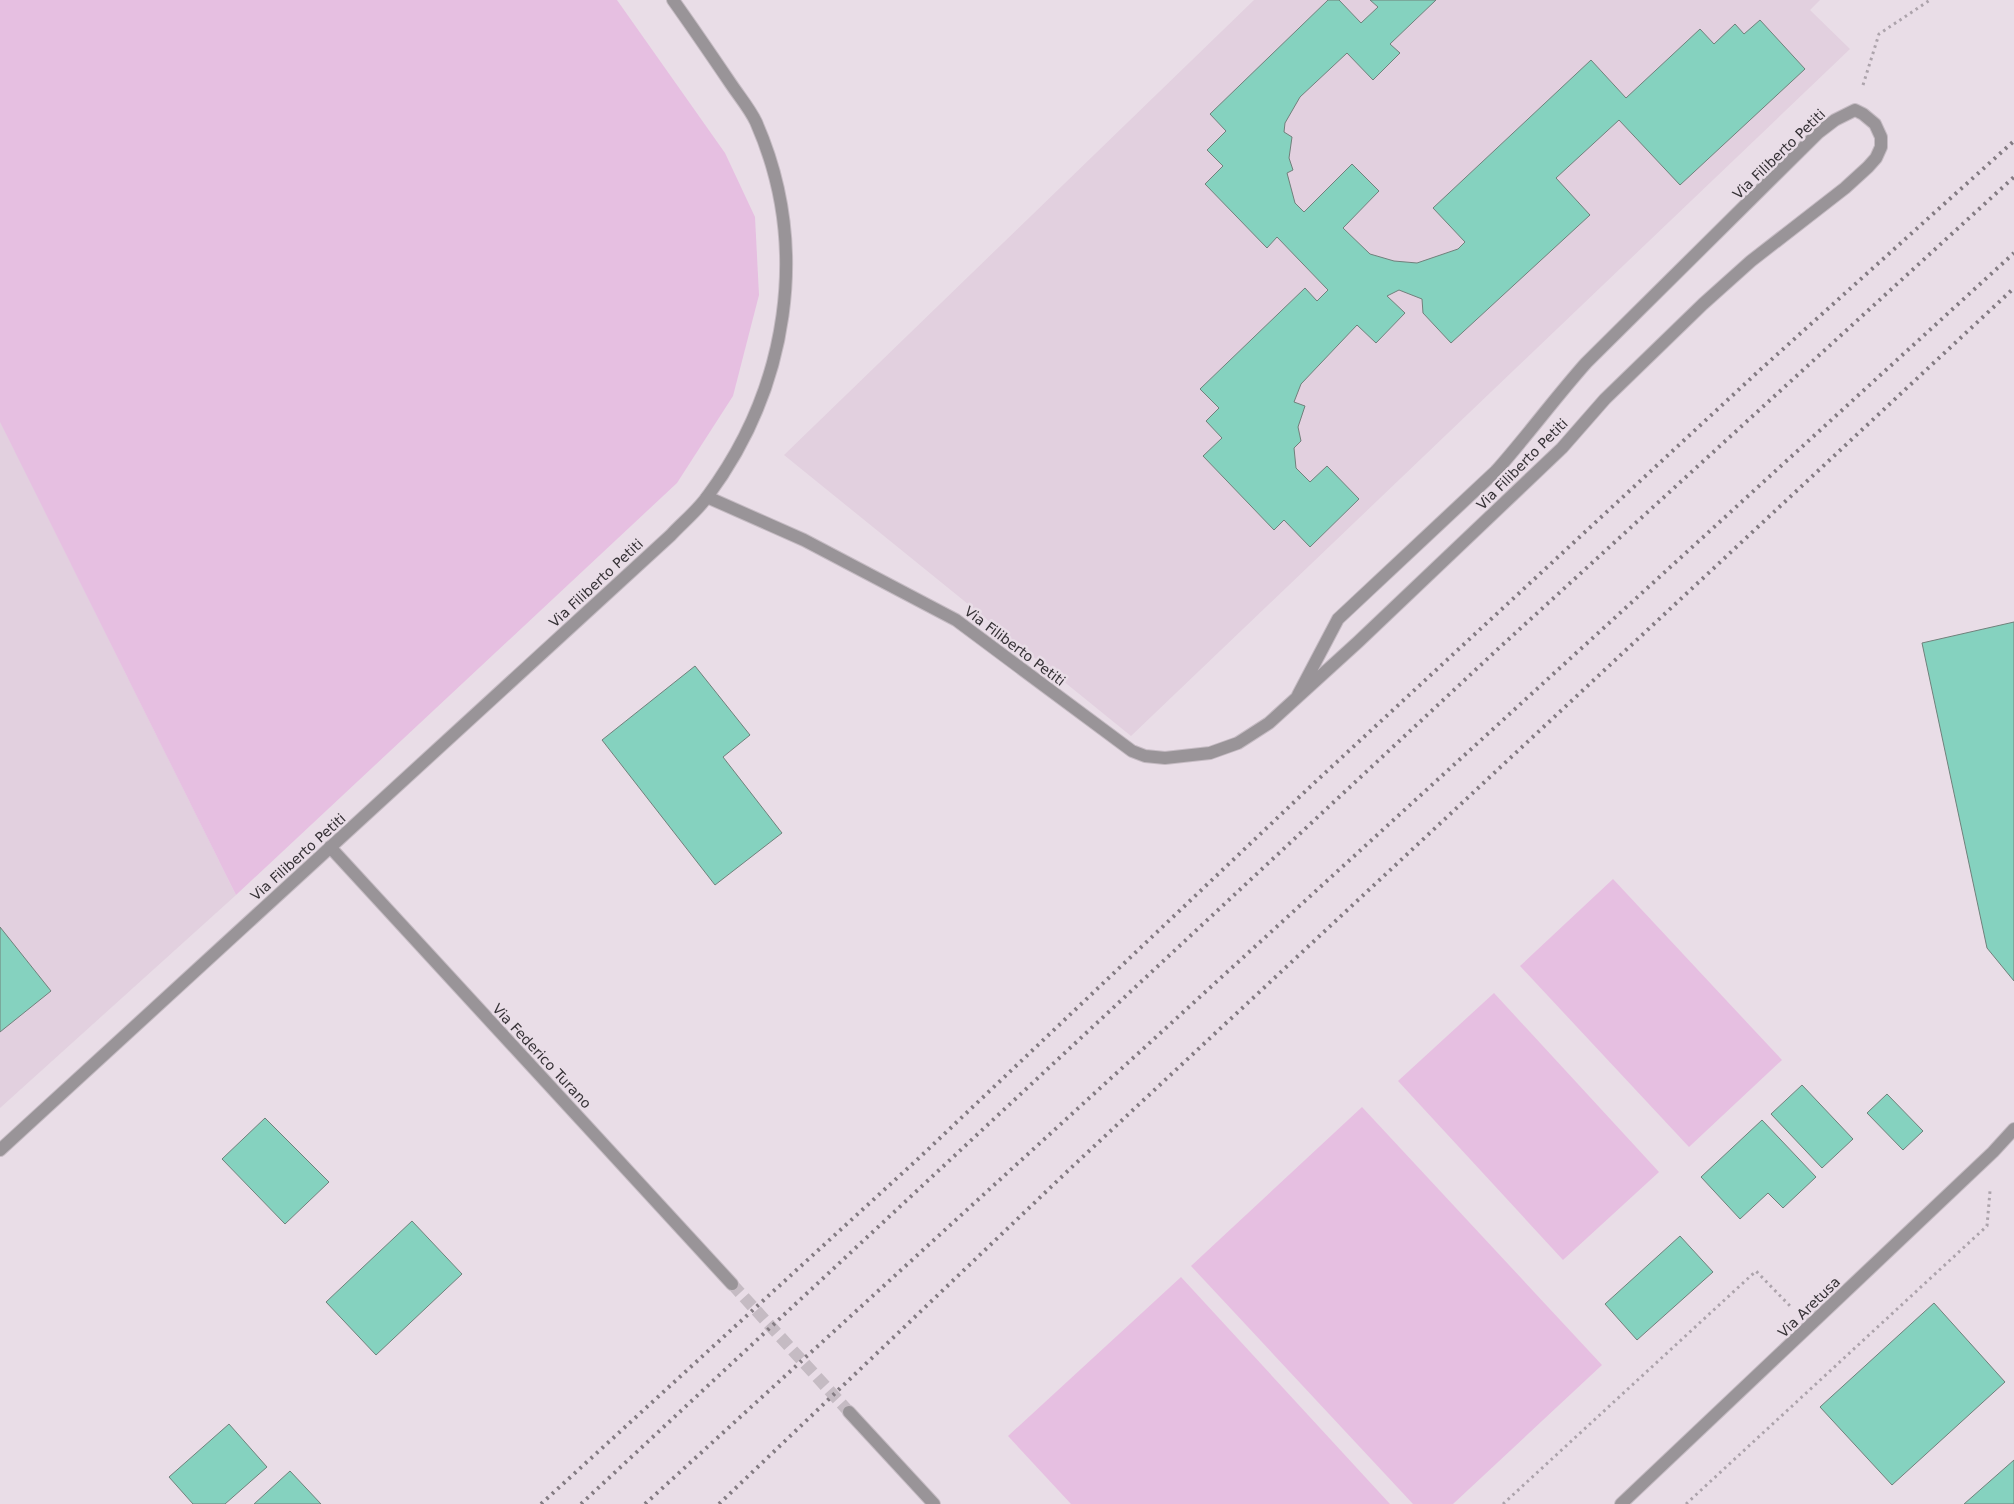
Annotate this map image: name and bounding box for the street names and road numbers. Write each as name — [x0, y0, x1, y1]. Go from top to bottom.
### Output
street label: Via Filiberto Petiti — [1730, 106, 1828, 202]
street label: Via Filiberto Petiti — [1473, 415, 1571, 513]
street label: Via Filiberto Petiti — [546, 536, 646, 630]
street label: Via Filiberto Petiti — [961, 603, 1069, 689]
street label: Via Filiberto Petiti — [247, 810, 349, 904]
street label: Via Federico Turano — [489, 1000, 595, 1112]
street label: Via Aretusa — [1775, 1273, 1843, 1341]

